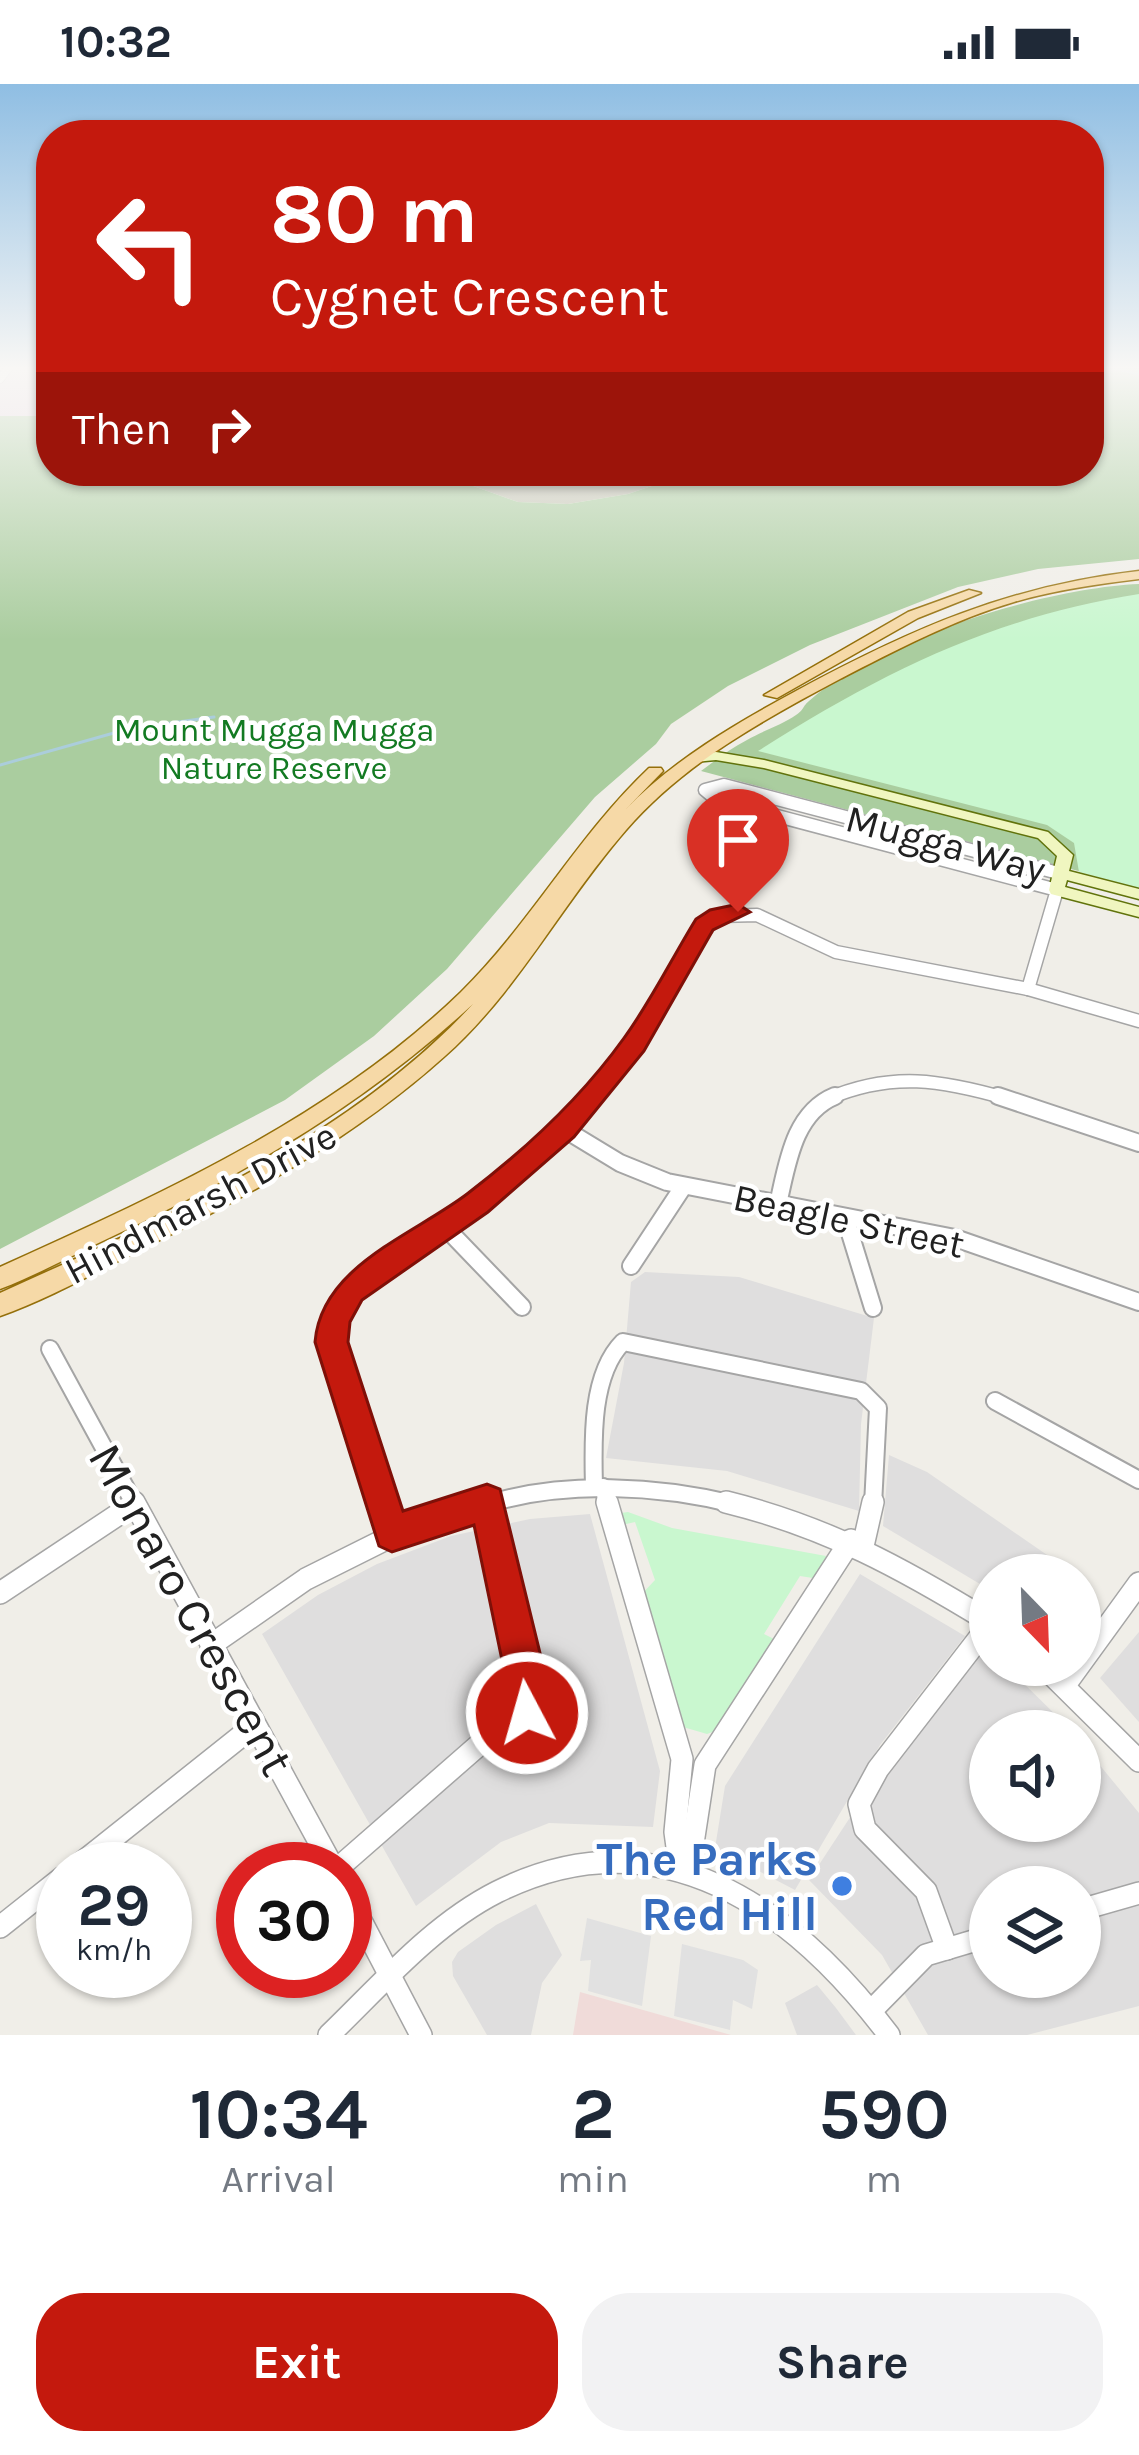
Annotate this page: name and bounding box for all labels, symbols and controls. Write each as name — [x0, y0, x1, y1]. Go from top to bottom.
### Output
text: 10:32 — [60, 16, 172, 68]
text: 80 m — [270, 165, 478, 263]
icon: left — [72, 168, 228, 324]
text: Cygnet Crescent — [270, 265, 669, 329]
icon: right — [196, 396, 262, 462]
text: Then — [72, 403, 172, 455]
park label: Mount Mugga Mugga Nature Reserve — [114, 711, 434, 787]
pin — [687, 789, 789, 912]
street label: Mugga Way — [841, 795, 1051, 893]
icon: arrive — [705, 807, 771, 873]
street label: Hindmarsh Drive — [57, 1112, 344, 1294]
street label: Beagle Street — [729, 1174, 969, 1268]
street label: Monaro Crescent — [77, 1434, 305, 1785]
north arrow — [969, 1554, 1101, 1686]
map controls — [969, 1554, 1101, 1998]
position arrow — [464, 1650, 590, 1776]
button: sound — [969, 1710, 1101, 1842]
place label: The Parks Red Hill — [597, 1831, 818, 1942]
speed limit sign: 30 — [216, 1842, 372, 1998]
button: layers — [969, 1866, 1101, 1998]
text: 29 — [78, 1870, 150, 1940]
marker: The Parks Red Hill — [829, 1873, 855, 1899]
text: km/h — [76, 1932, 152, 1968]
text: 10:34 — [189, 2072, 368, 2156]
text: 2 — [571, 2072, 615, 2156]
text: 590 — [818, 2072, 950, 2156]
text: Arrival — [221, 2156, 336, 2202]
text: min — [557, 2156, 629, 2202]
text: m — [866, 2156, 902, 2202]
button: Exit — [36, 2293, 558, 2431]
button: Share — [582, 2293, 1103, 2431]

